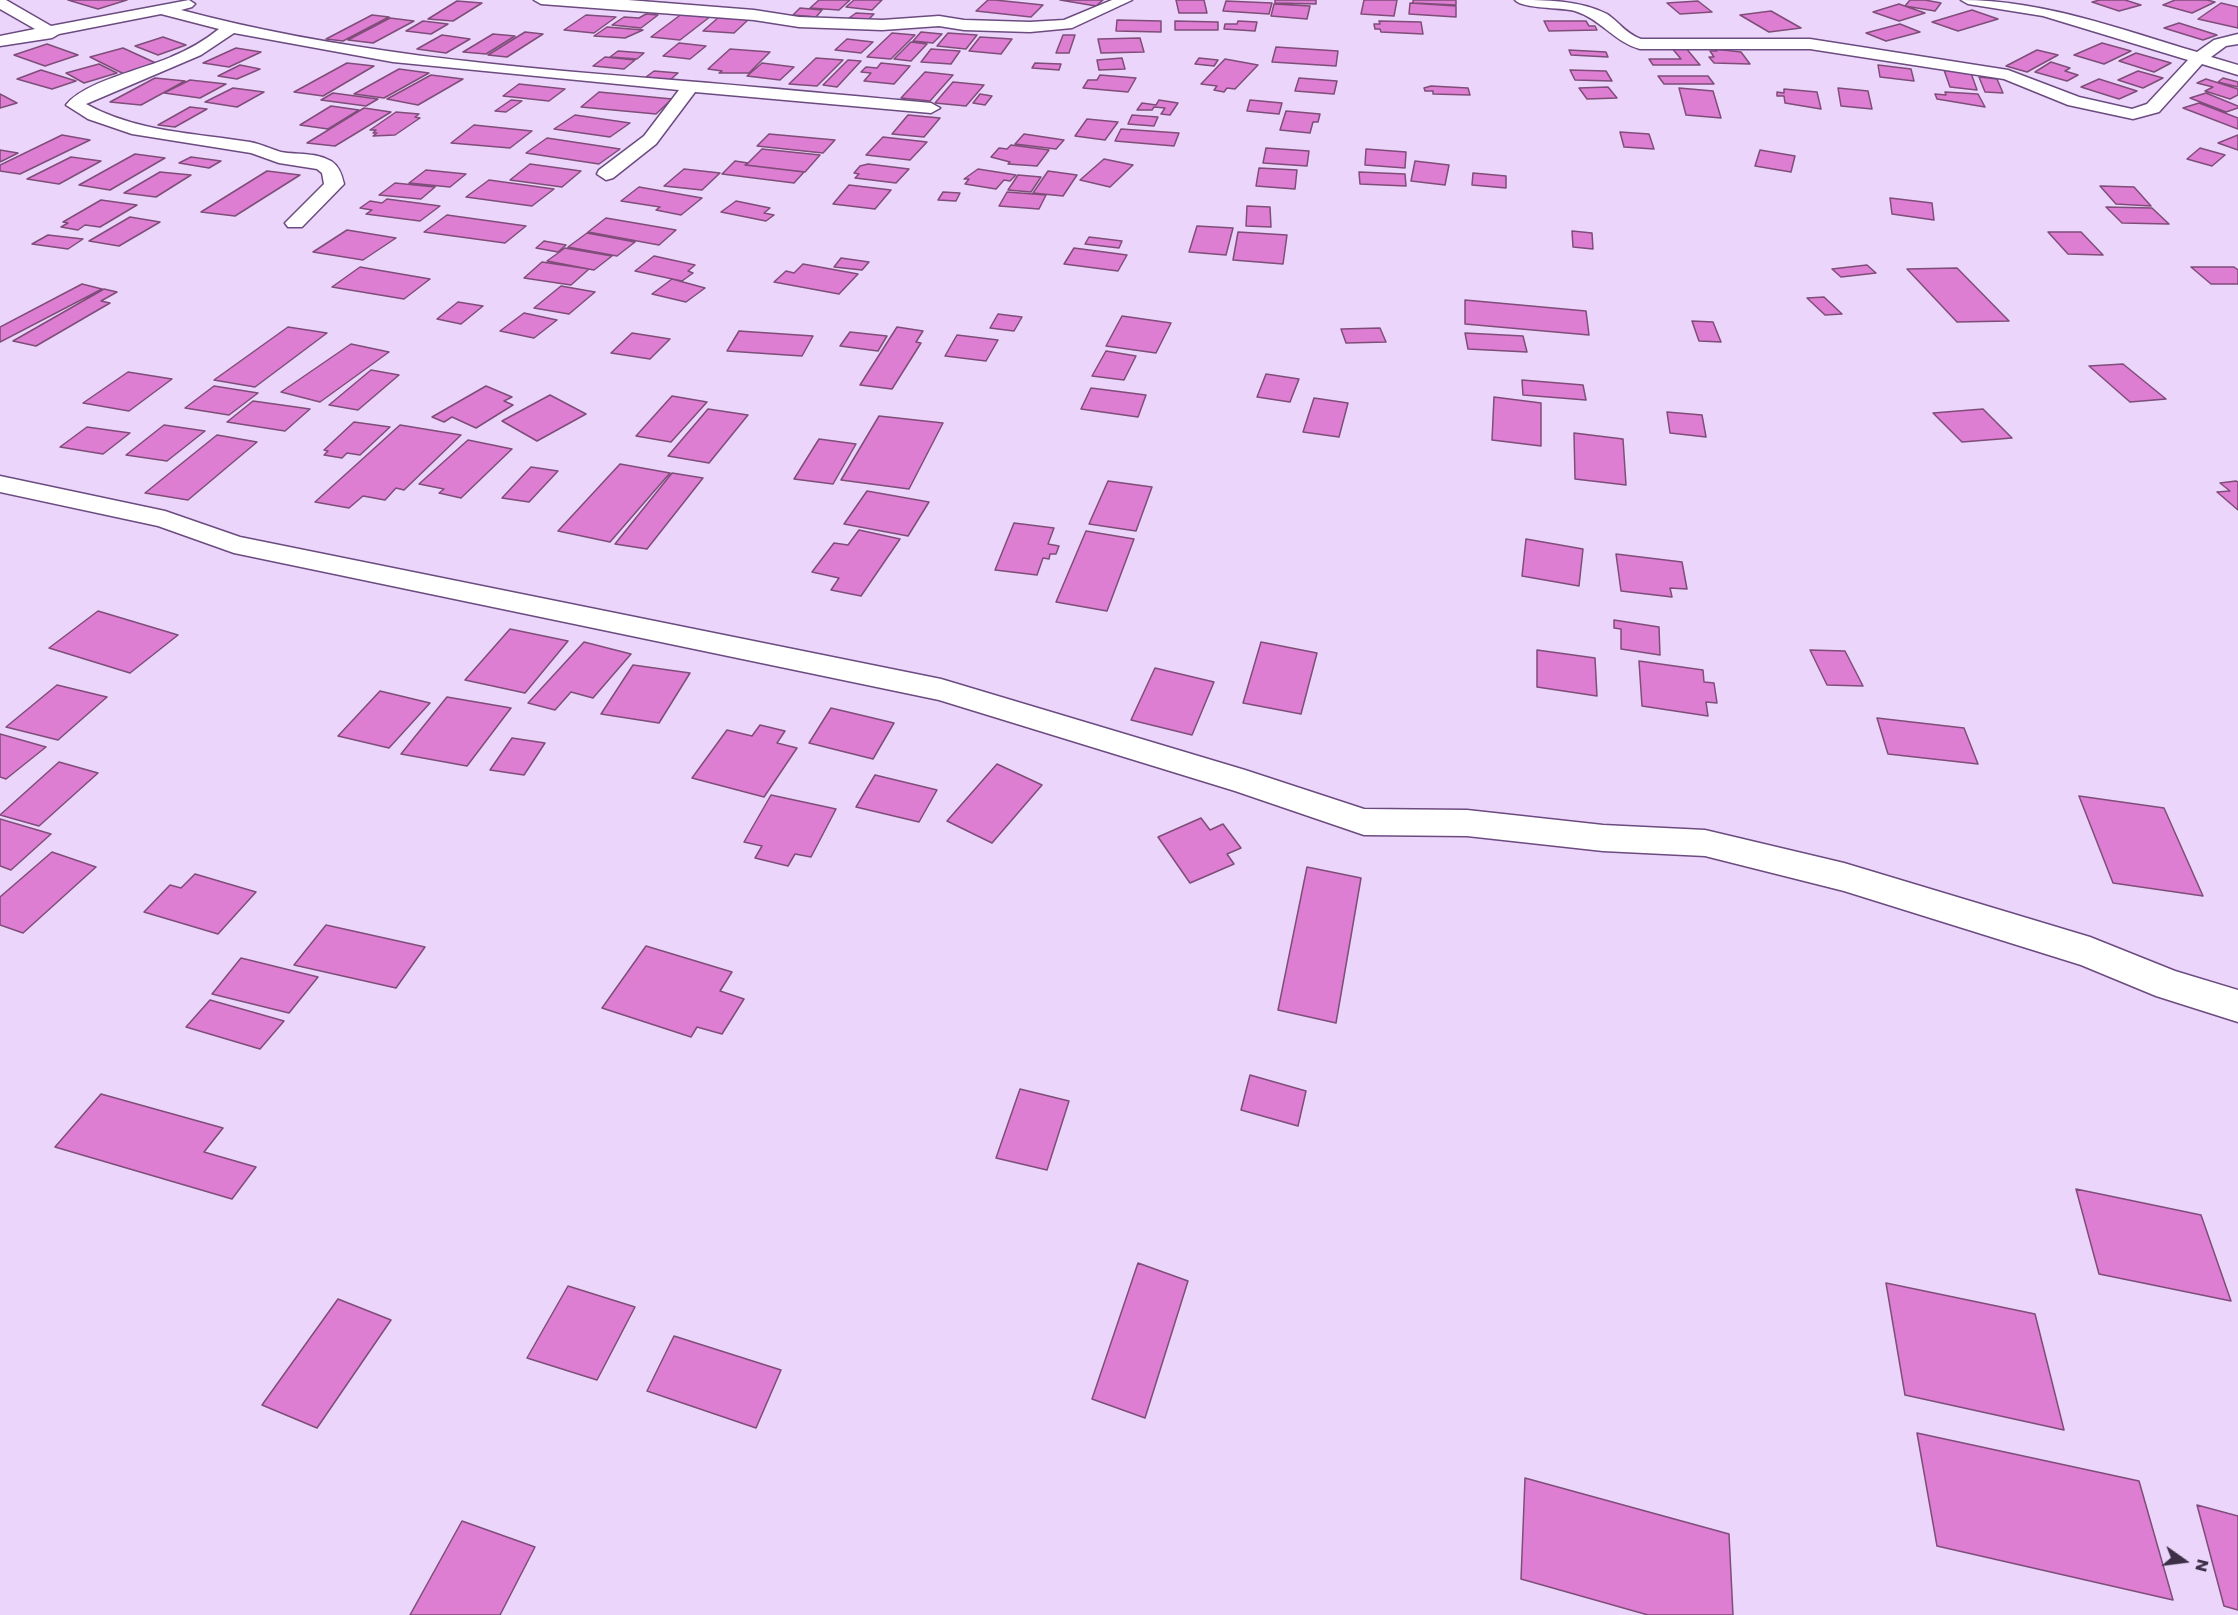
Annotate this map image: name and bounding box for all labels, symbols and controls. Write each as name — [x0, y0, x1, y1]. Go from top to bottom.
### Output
north arrow — [2154, 1531, 2214, 1591]
text: N — [2189, 1557, 2215, 1574]

